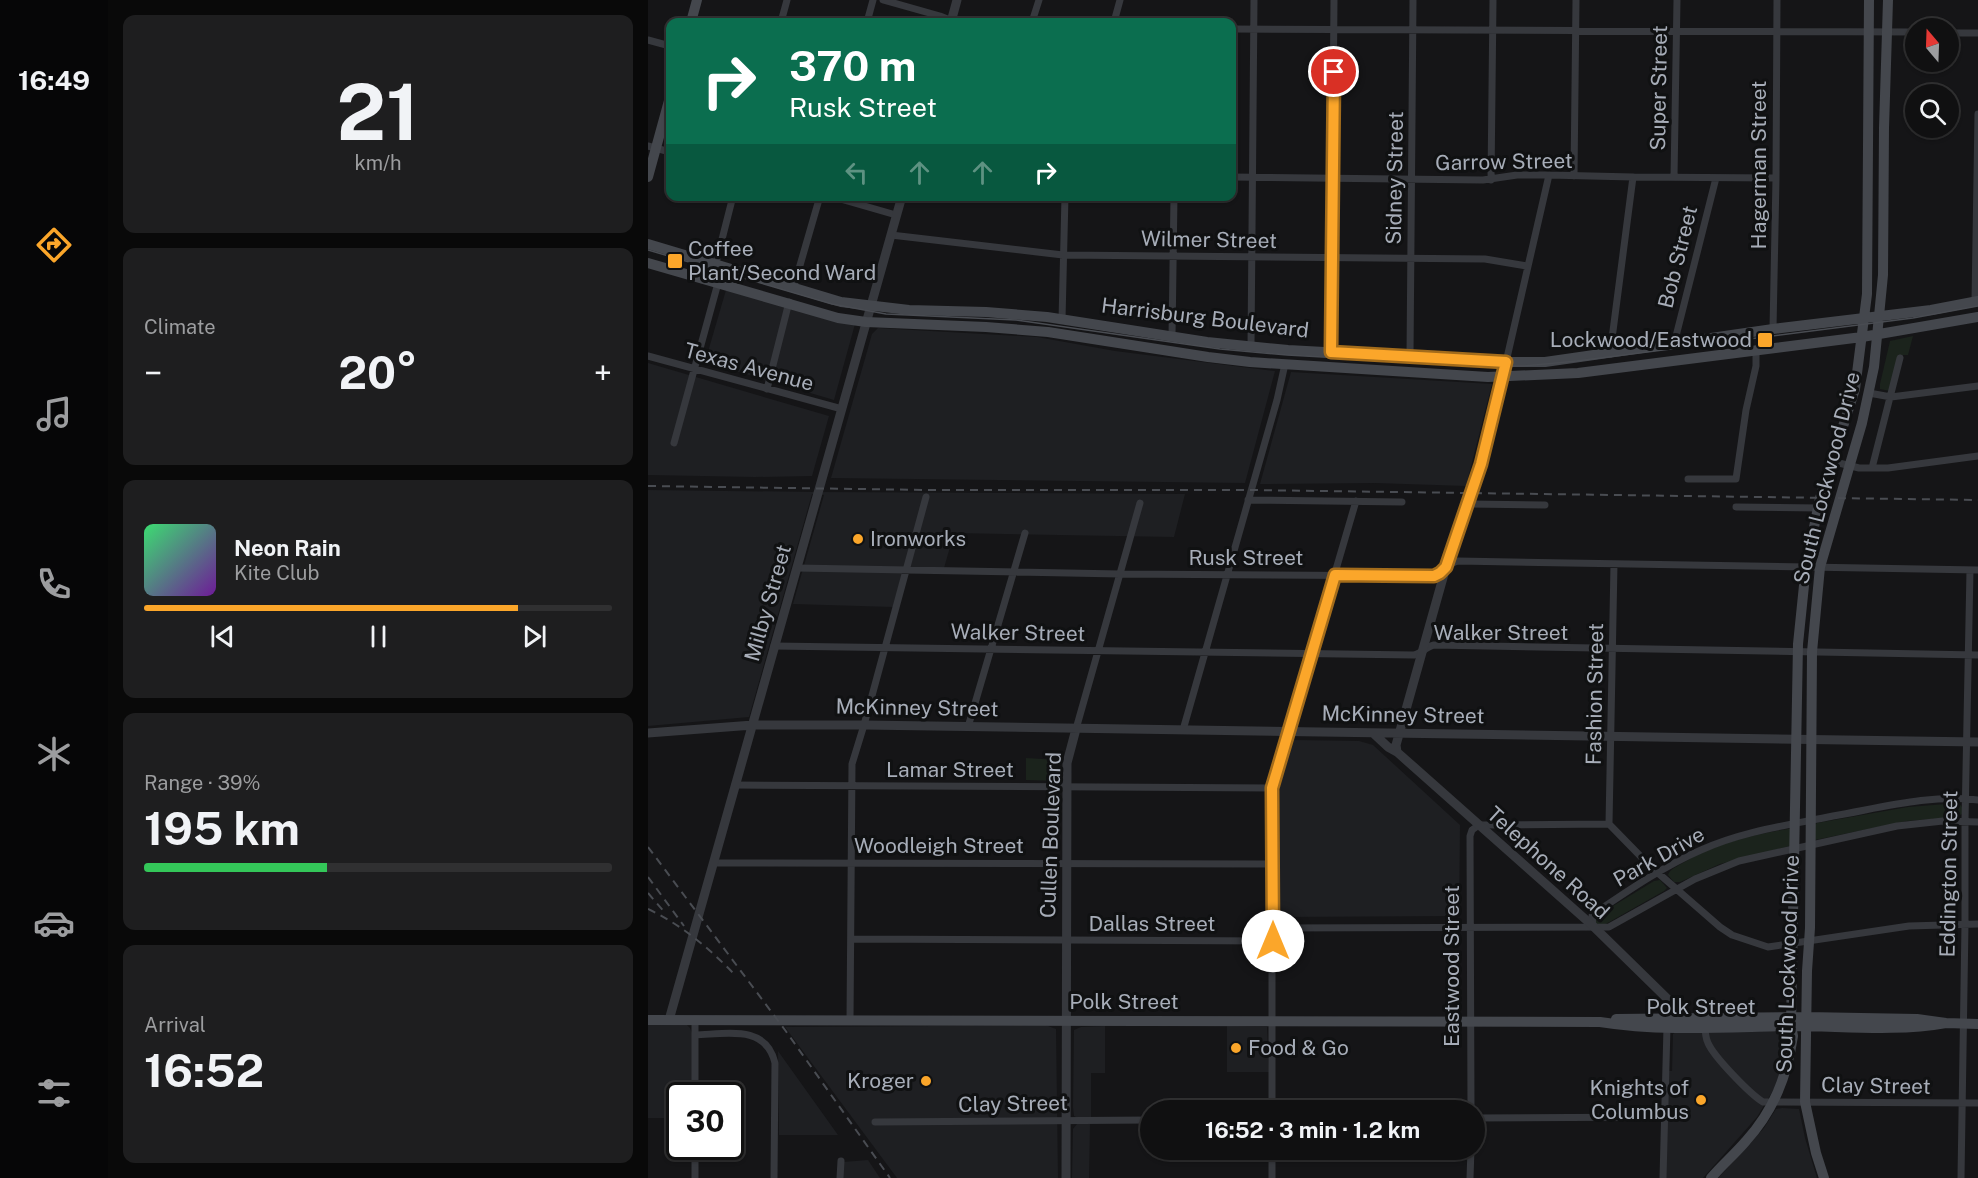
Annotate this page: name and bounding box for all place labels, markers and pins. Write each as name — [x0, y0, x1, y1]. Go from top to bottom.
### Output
pin — [1308, 46, 1359, 97]
place label: Coffee Plant/Second Ward — [688, 236, 876, 285]
marker: Coffee Plant/Second Ward — [666, 252, 684, 270]
place label: Lockwood/Eastwood — [1550, 327, 1752, 352]
marker: Lockwood/Eastwood — [1756, 331, 1774, 349]
place label: Ironworks — [870, 526, 966, 551]
marker: Ironworks — [851, 532, 865, 546]
place label: Food & Go — [1248, 1035, 1349, 1060]
marker: Food & Go — [1229, 1041, 1243, 1055]
place label: Kroger — [847, 1068, 914, 1093]
marker: Kroger — [919, 1074, 933, 1088]
place label: Knights of Columbus — [1589, 1075, 1689, 1124]
marker: Knights of Columbus — [1694, 1093, 1708, 1107]

